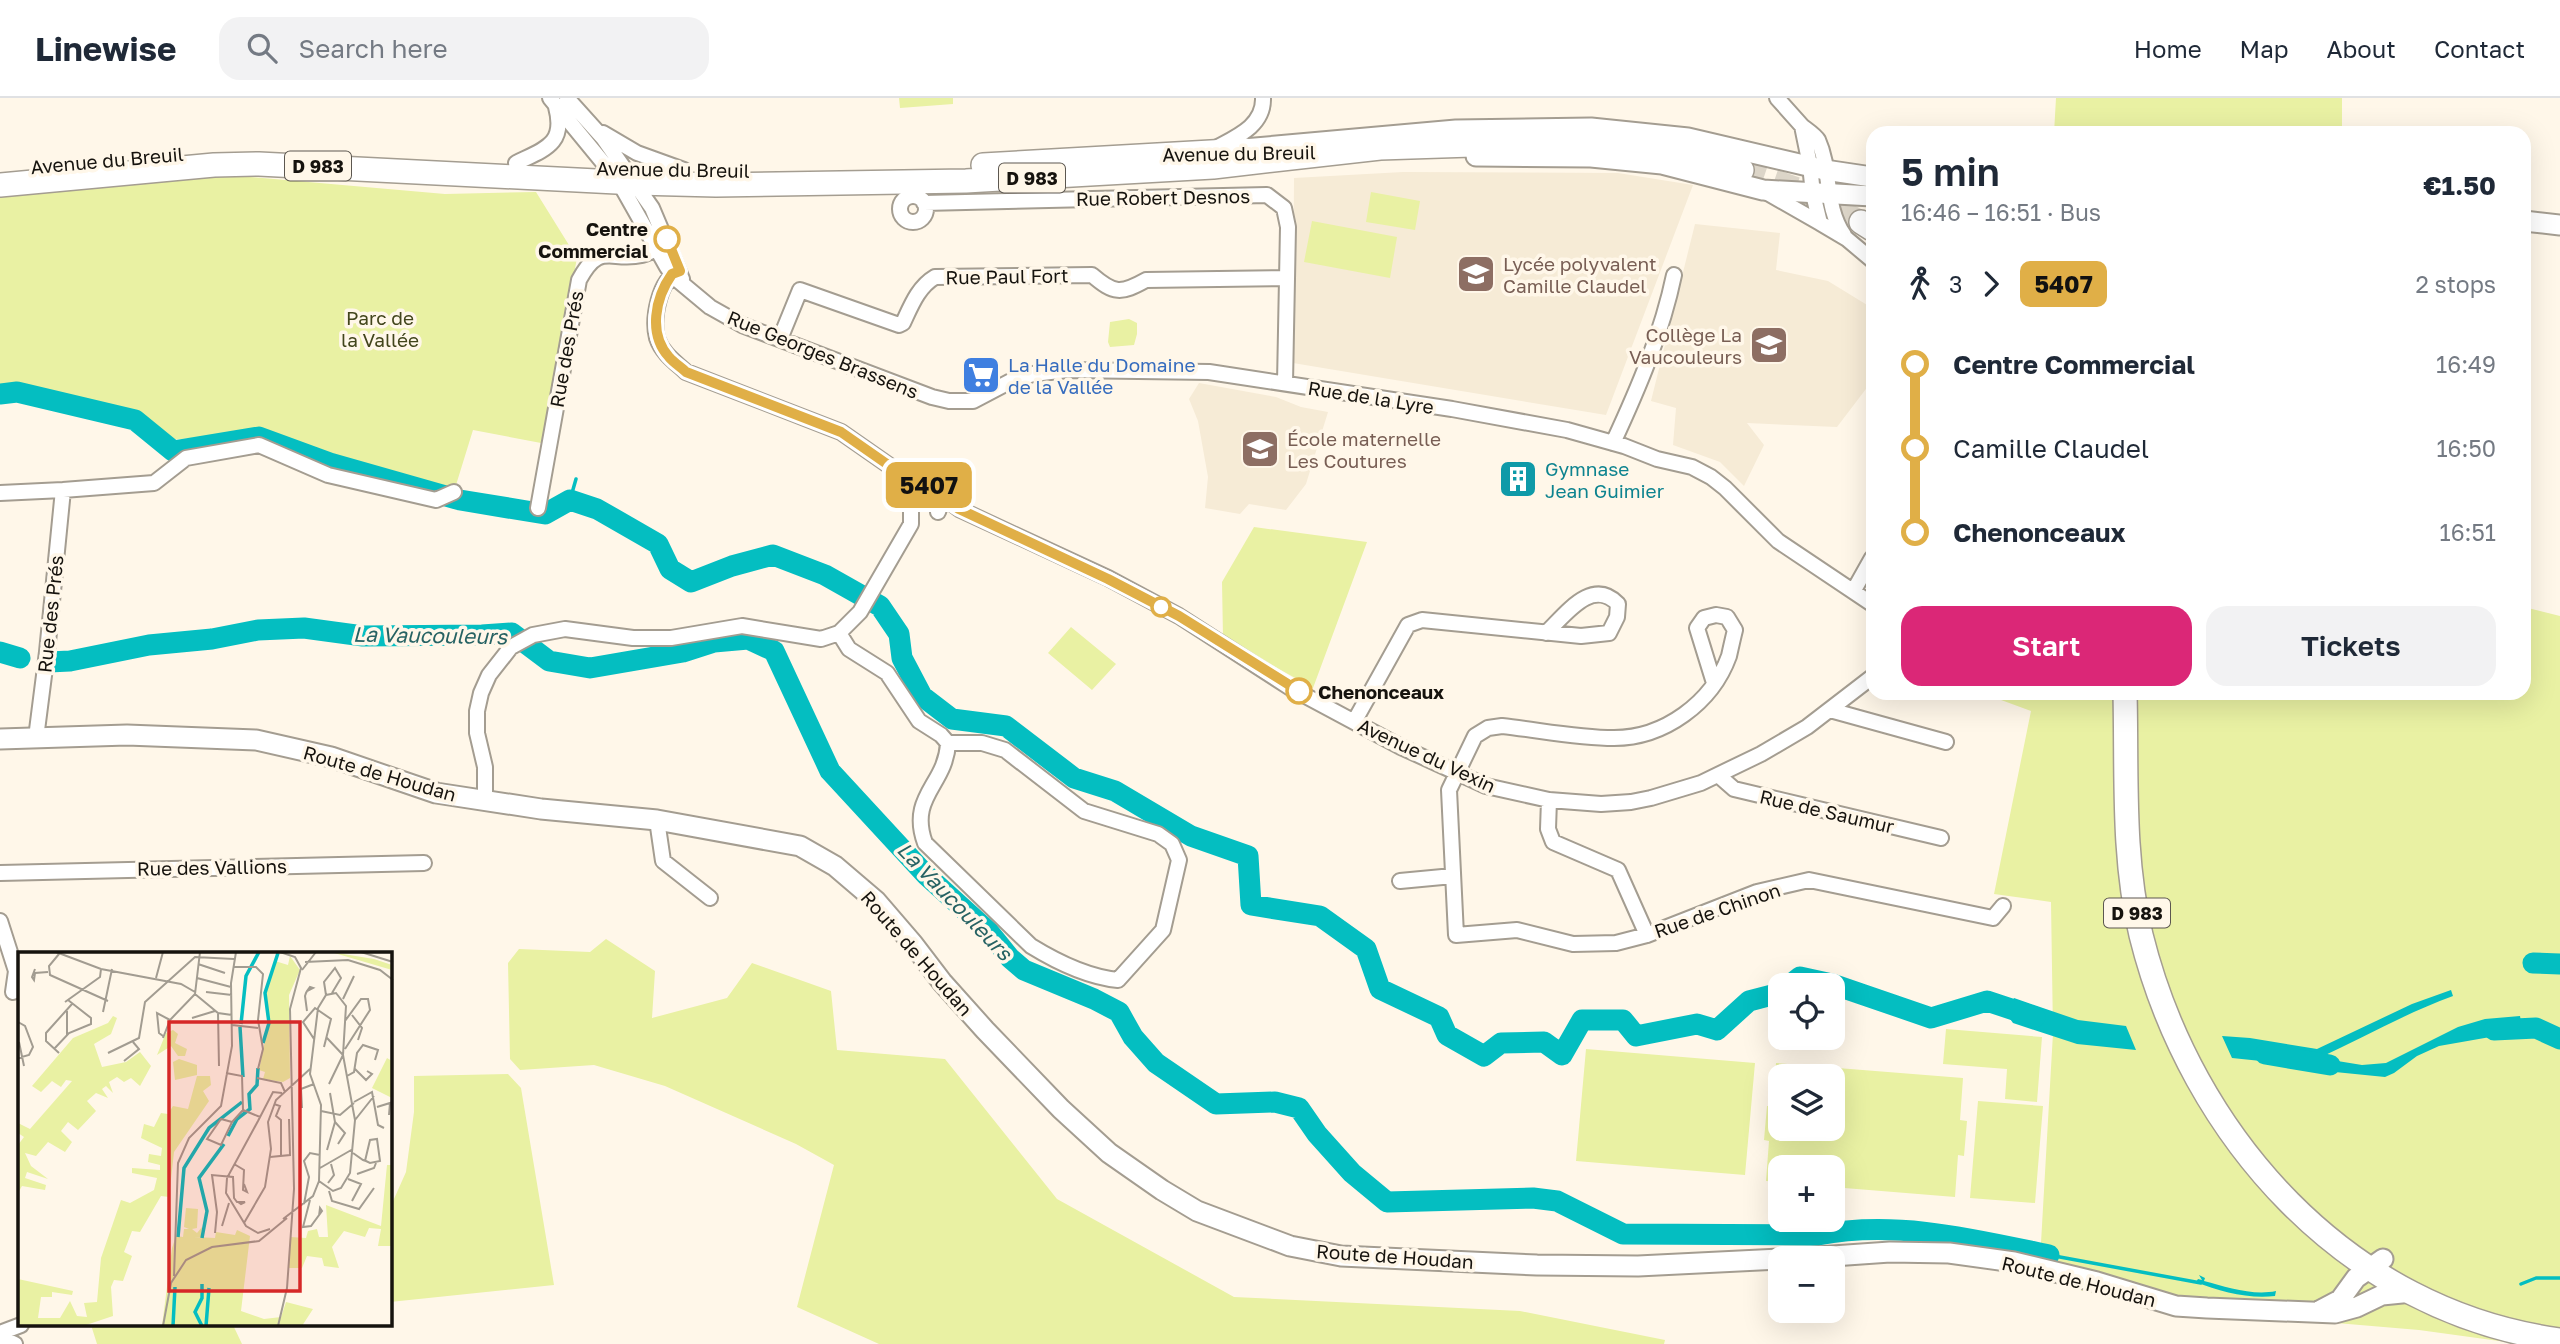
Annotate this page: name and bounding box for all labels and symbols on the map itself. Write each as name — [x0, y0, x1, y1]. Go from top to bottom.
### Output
street label: Avenue du Breuil — [1162, 140, 1316, 166]
street label: Avenue du Breuil — [30, 142, 184, 178]
road number: D 983 — [285, 152, 351, 180]
street label: Avenue du Breuil — [596, 156, 750, 182]
road number: D 983 — [999, 164, 1065, 192]
street label: Rue Robert Desnos — [1076, 184, 1250, 210]
place label: Centre Commercial — [538, 217, 648, 262]
marker: Centre Commercial — [654, 226, 680, 252]
place label: Lycée polyvalent Camille Claudel — [1503, 252, 1657, 297]
school or university icon: Lycée polyvalent Camille Claudel — [1455, 253, 1497, 295]
street label: Rue Paul Fort — [945, 263, 1069, 289]
street label: Rue des Prés — [544, 289, 588, 409]
street label: Rue Georges Brassens — [724, 305, 922, 403]
park label: Parc de la Vallée — [341, 306, 419, 351]
place label: Collège La Vaucouleurs — [1629, 323, 1742, 368]
school or university icon: Collège La Vaucouleurs — [1748, 324, 1790, 366]
place label: La Halle du Domaine de la Vallée — [1008, 353, 1195, 398]
supermarket icon: La Halle du Domaine de la Vallée — [960, 354, 1002, 396]
street label: Rue de la Lyre — [1306, 376, 1436, 418]
place label: École maternelle Les Coutures — [1287, 427, 1441, 472]
school or university icon: École maternelle Les Coutures — [1239, 428, 1281, 470]
place label: Gymnase Jean Guimier — [1545, 457, 1665, 502]
building icon: Gymnase Jean Guimier — [1497, 458, 1539, 500]
line badge: 5407 — [880, 462, 978, 508]
street label: Rue des Prés — [32, 554, 68, 674]
unlabelled marker — [1151, 597, 1171, 617]
water label: La Vaucouleurs — [353, 621, 508, 649]
marker: Chenonceaux — [1286, 678, 1312, 704]
place label: Chenonceaux — [1318, 680, 1444, 703]
street label: Avenue du Vexin — [1355, 713, 1499, 797]
street label: Route de Houdan — [301, 740, 459, 806]
street label: Rue de Saumur — [1757, 784, 1897, 838]
water label: La Vaucouleurs — [892, 837, 1018, 966]
street label: Rue des Vallions — [137, 854, 287, 880]
street label: Rue de Chinon — [1651, 878, 1783, 942]
street label: Route de Houdan — [857, 886, 977, 1020]
road number: D 983 — [2104, 898, 2170, 928]
inset map — [18, 952, 392, 1326]
street label: Route de Houdan — [1315, 1239, 1475, 1273]
street label: Route de Houdan — [2000, 1251, 2158, 1311]

